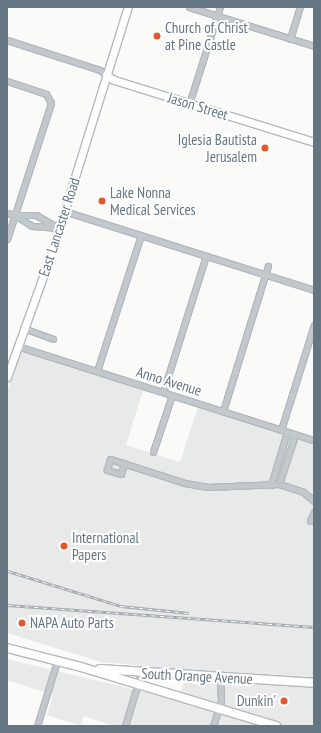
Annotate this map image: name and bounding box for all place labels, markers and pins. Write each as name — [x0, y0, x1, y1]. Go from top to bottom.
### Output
place label: Church of Christ at Pine Castle — [165, 18, 248, 53]
marker: Church of Christ at Pine Castle — [152, 31, 162, 41]
place label: Iglesia Bautista Jerusalem — [178, 130, 257, 165]
marker: Iglesia Bautista Jerusalem — [260, 143, 270, 153]
place label: Lake Nonna Medical Services — [110, 183, 196, 218]
marker: Lake Nonna Medical Services — [97, 196, 107, 206]
place label: International Papers — [72, 528, 139, 563]
marker: International Papers — [59, 541, 69, 551]
place label: NAPA Auto Parts — [30, 614, 115, 632]
marker: NAPA Auto Parts — [17, 618, 27, 628]
place label: Dunkin' — [237, 692, 276, 710]
marker: Dunkin' — [279, 696, 289, 706]

